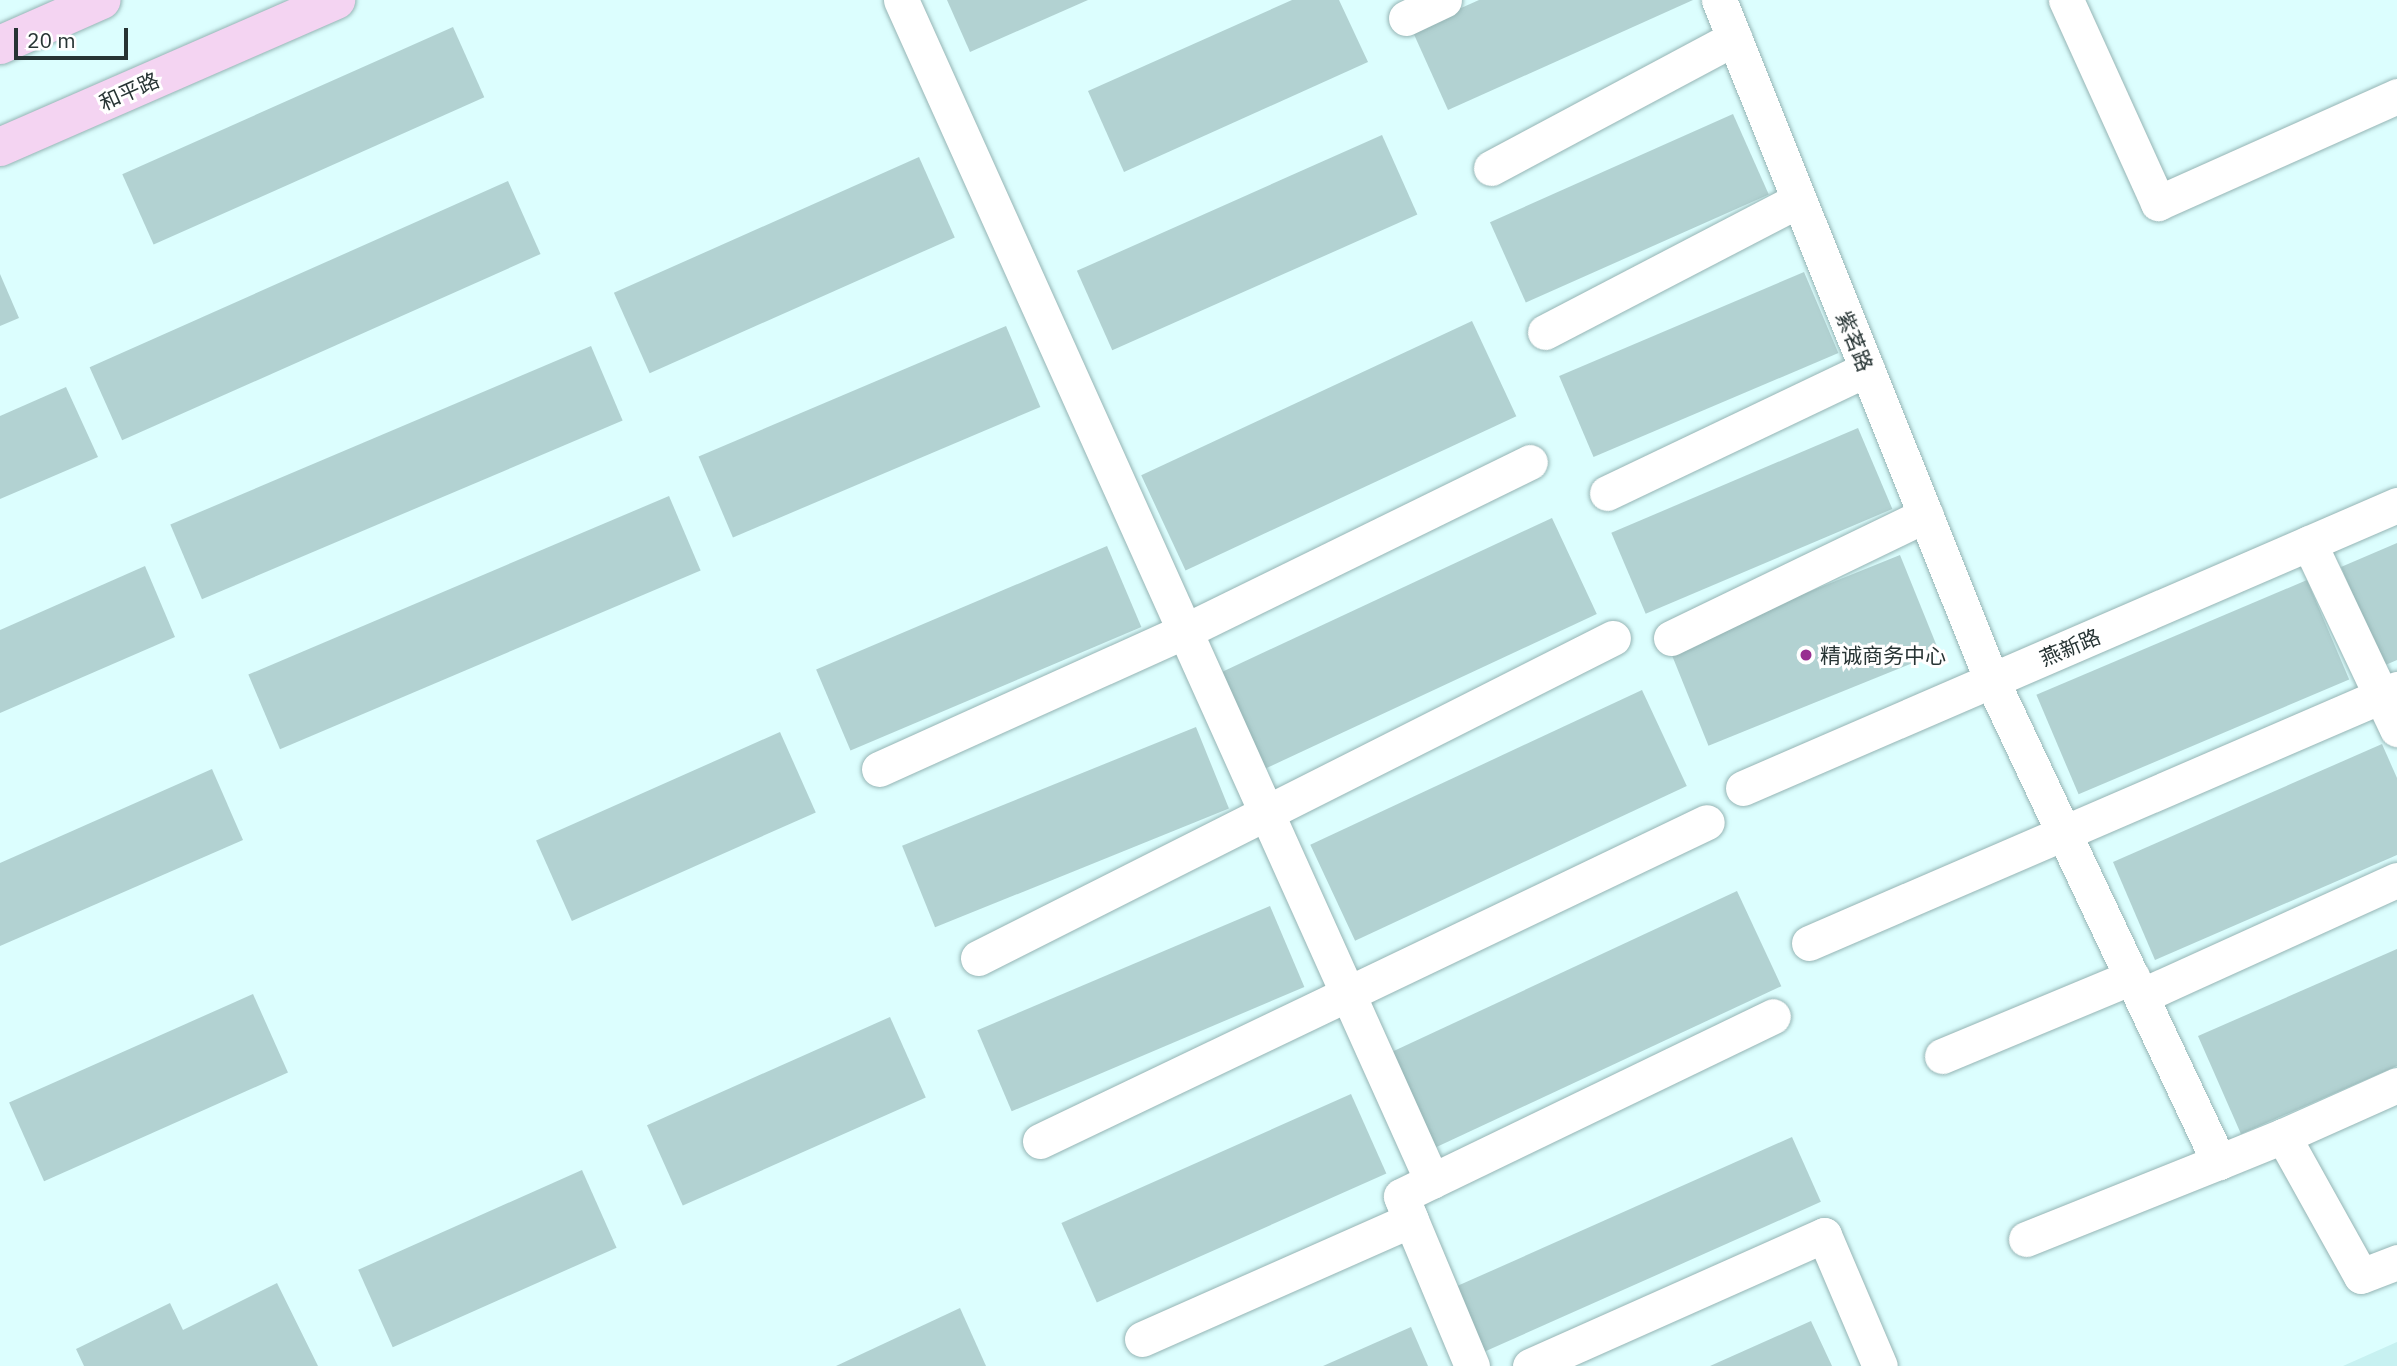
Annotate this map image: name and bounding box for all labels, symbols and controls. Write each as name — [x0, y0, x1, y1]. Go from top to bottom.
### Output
scale bar — [18, 14, 131, 58]
text: 20 m — [27, 26, 76, 54]
street label: 和平路 — [95, 67, 163, 115]
street label: 紫茗路 — [1832, 307, 1878, 375]
street label: 燕新路 — [2036, 623, 2104, 671]
place label: 精诚商务中心 — [1820, 642, 1946, 668]
marker: 精诚商务中心 — [1798, 647, 1814, 663]

